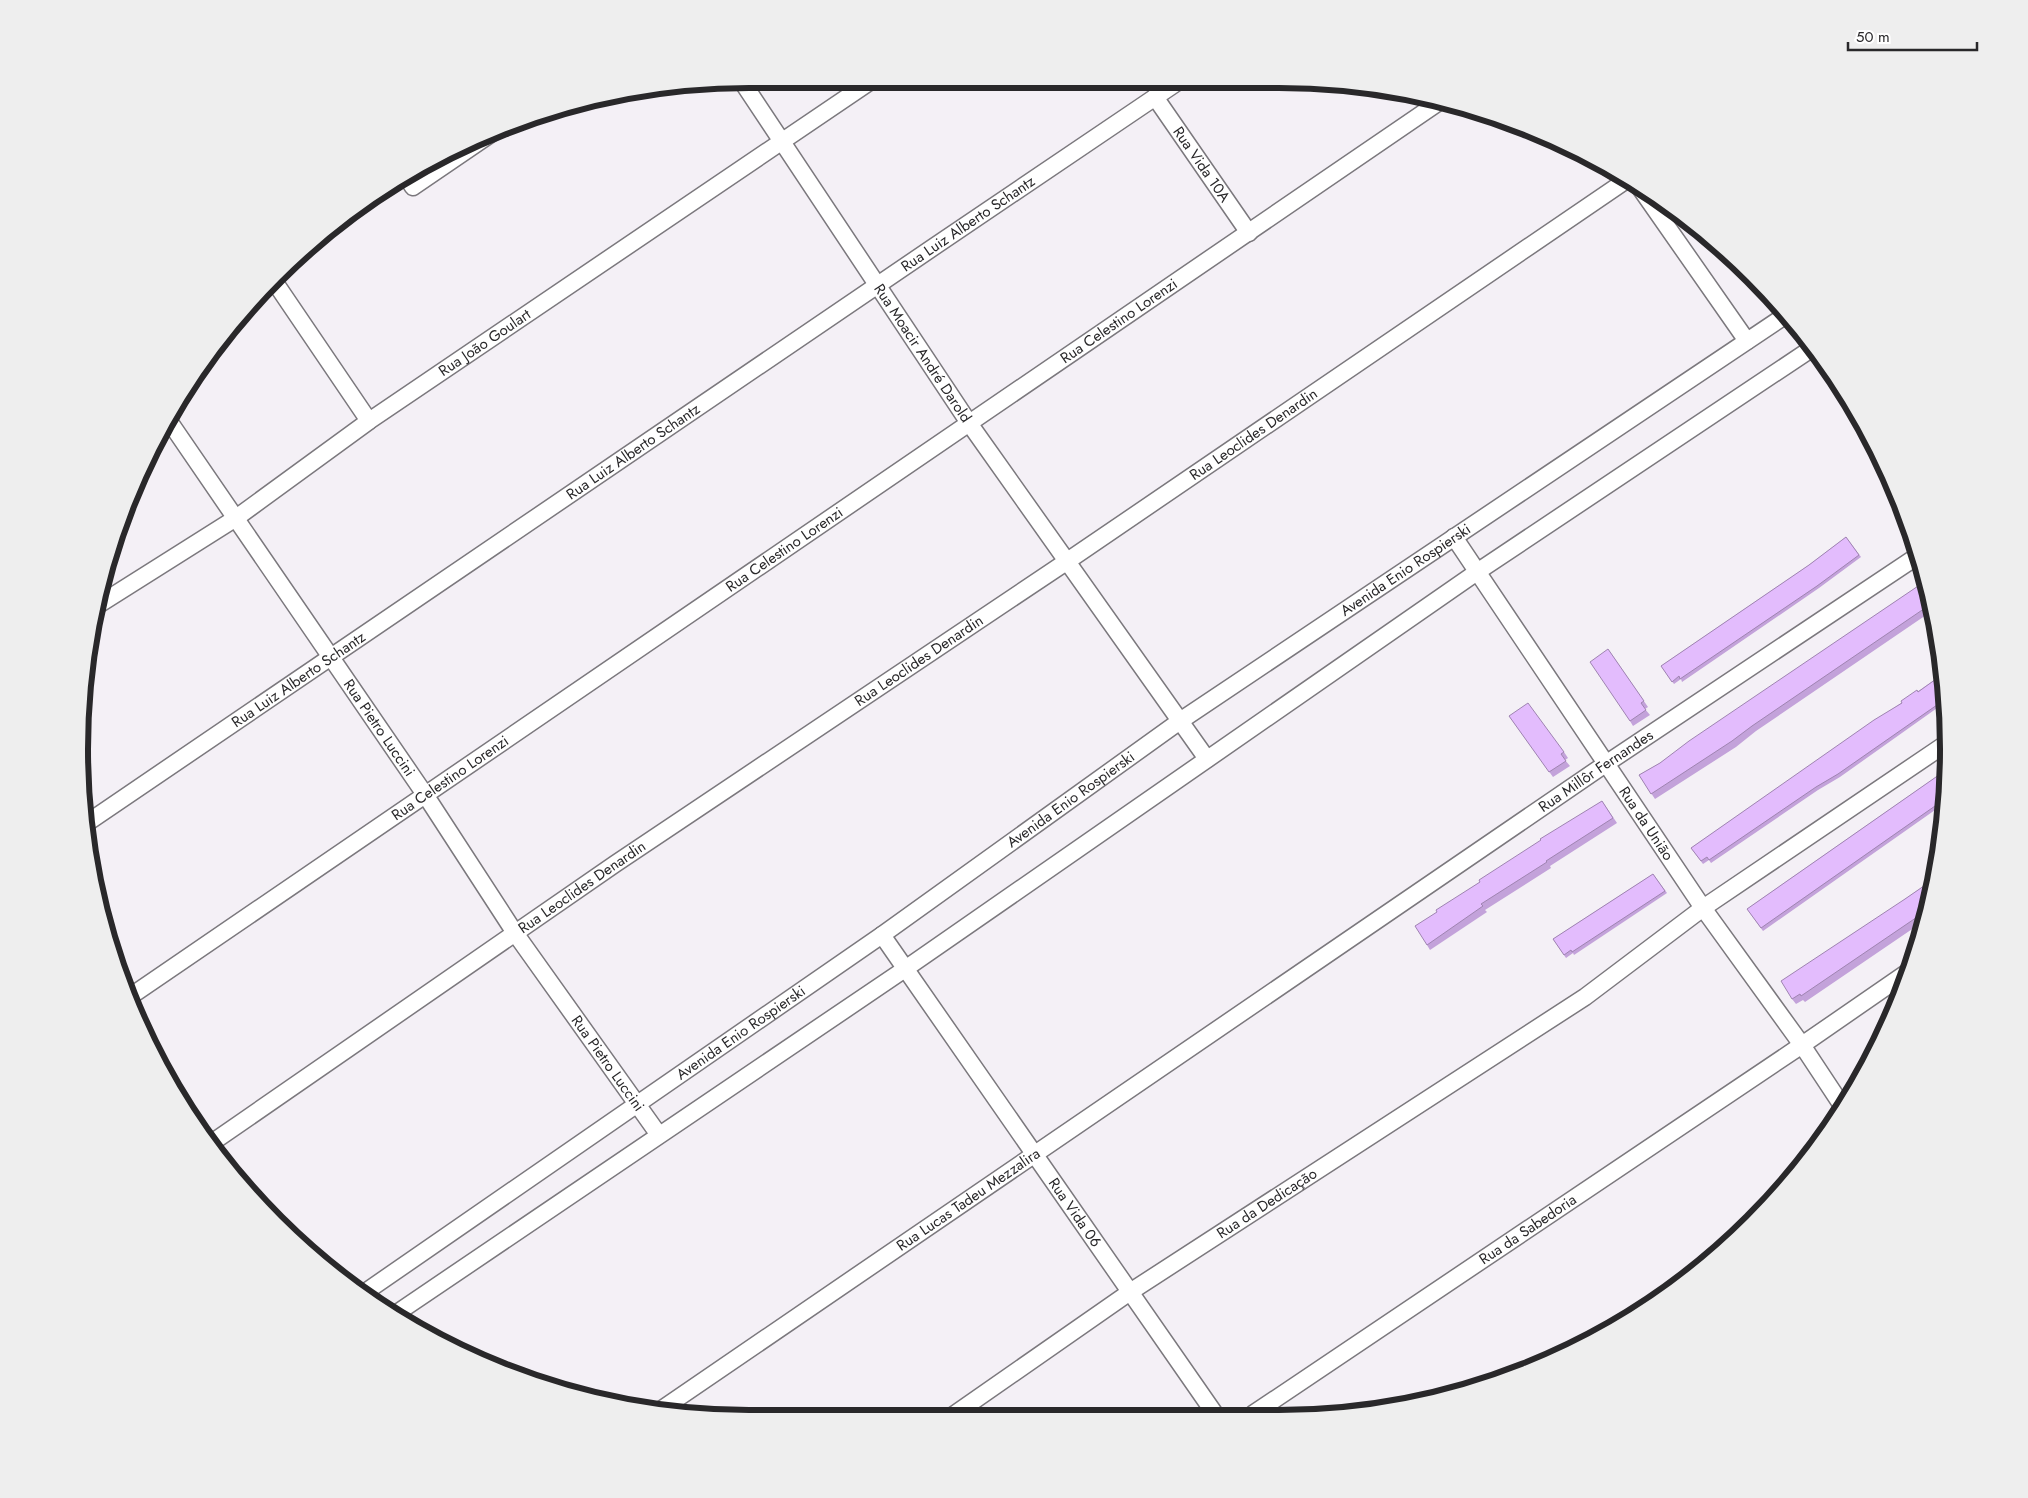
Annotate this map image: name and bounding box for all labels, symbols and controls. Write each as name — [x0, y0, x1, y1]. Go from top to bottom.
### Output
scale bar — [1848, 20, 1977, 52]
text: 50 m — [1856, 26, 1890, 48]
street label: Rua Vida 10A — [1168, 122, 1236, 207]
street label: Rua Luiz Alberto Schantz — [896, 170, 1039, 277]
street label: Rua Celestino Lorenzi — [1056, 273, 1182, 369]
street label: Rua Moacir André Darold — [868, 279, 977, 427]
street label: Rua João Goulart — [434, 303, 535, 382]
street label: Rua Leoclides Denardin — [1185, 383, 1322, 486]
street label: Rua Luiz Alberto Schantz — [562, 398, 705, 505]
street label: Rua Celestino Lorenzi — [721, 501, 847, 597]
street label: Avenida Enio Rospierski — [1336, 518, 1475, 622]
street label: Rua Leoclides Denardin — [850, 610, 988, 712]
street label: Rua Luiz Alberto Schantz — [227, 626, 370, 733]
street label: Rua Pietro Luccini — [338, 675, 420, 781]
street label: Rua Millôr Fernandes — [1534, 724, 1658, 818]
street label: Rua Celestino Lorenzi — [387, 730, 513, 826]
street label: Avenida Enio Rospierski — [1002, 746, 1139, 853]
street label: Rua da União — [1613, 782, 1679, 865]
street label: Rua Leoclides Denardin — [514, 835, 650, 939]
street label: Avenida Enio Rospierski — [672, 980, 810, 1085]
street label: Rua Pietro Luccini — [566, 1011, 650, 1116]
street label: Rua Lucas Tadeu Mezzalira — [892, 1143, 1045, 1257]
street label: Rua da Dedicação — [1212, 1163, 1321, 1244]
street label: Rua Vida 06 — [1043, 1173, 1107, 1252]
street label: Rua da Sabedoria — [1475, 1189, 1581, 1270]

